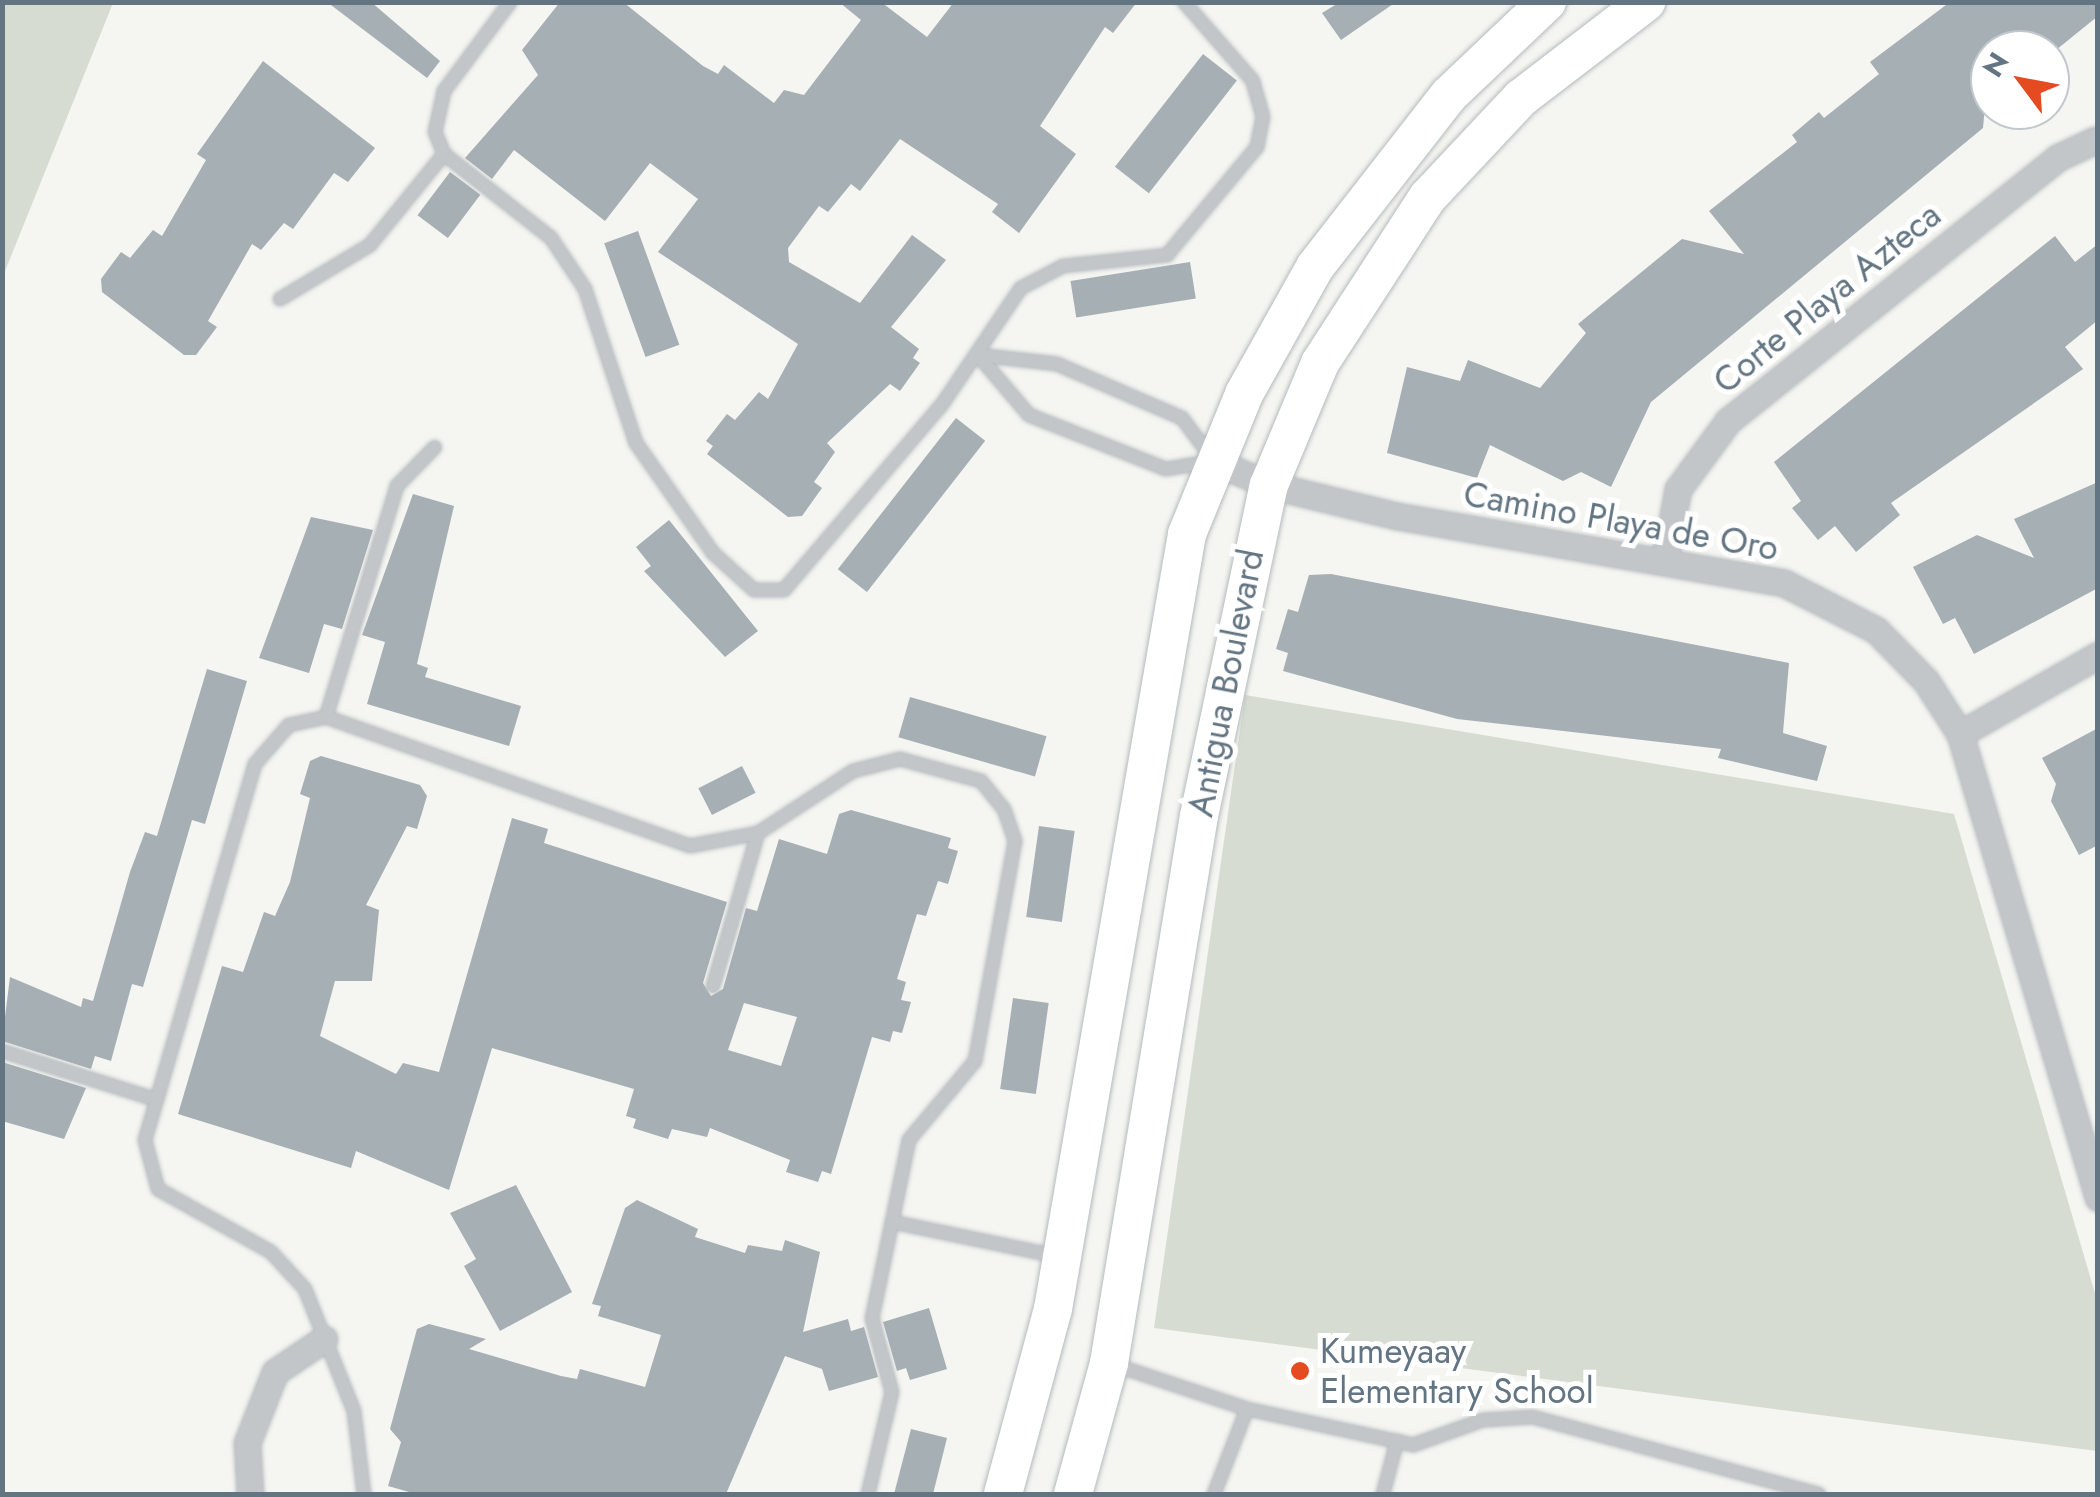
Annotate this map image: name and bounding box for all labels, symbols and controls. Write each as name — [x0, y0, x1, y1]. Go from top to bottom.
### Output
north arrow — [1970, 30, 2070, 130]
text: N — [1973, 45, 2019, 85]
street label: Corte Playa Azteca — [1705, 194, 1949, 402]
street label: Camino Playa de Oro — [1461, 473, 1781, 569]
street label: Antigua Boulevard — [1179, 546, 1273, 820]
place label: Kumeyaay Elementary School — [1320, 1330, 1594, 1412]
marker: Kumeyaay Elementary School — [1289, 1360, 1311, 1382]

